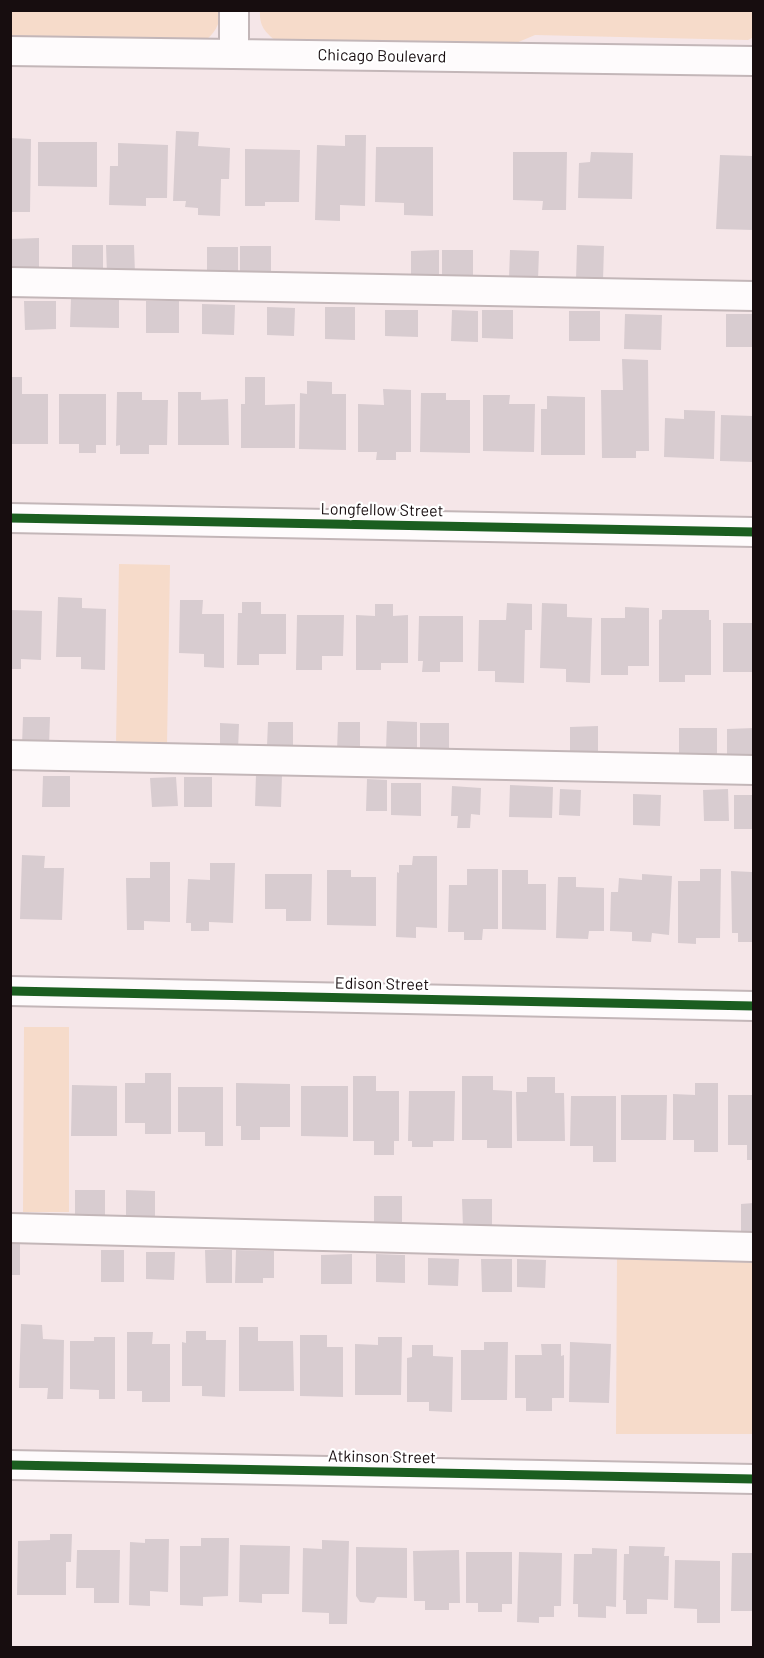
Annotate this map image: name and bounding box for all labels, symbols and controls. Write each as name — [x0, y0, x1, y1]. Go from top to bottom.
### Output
street label: Chicago Boulevard — [317, 45, 447, 67]
street label: Longfellow Street — [321, 499, 443, 521]
street label: Edison Street — [335, 974, 429, 994]
street label: Atkinson Street — [328, 1446, 436, 1468]

